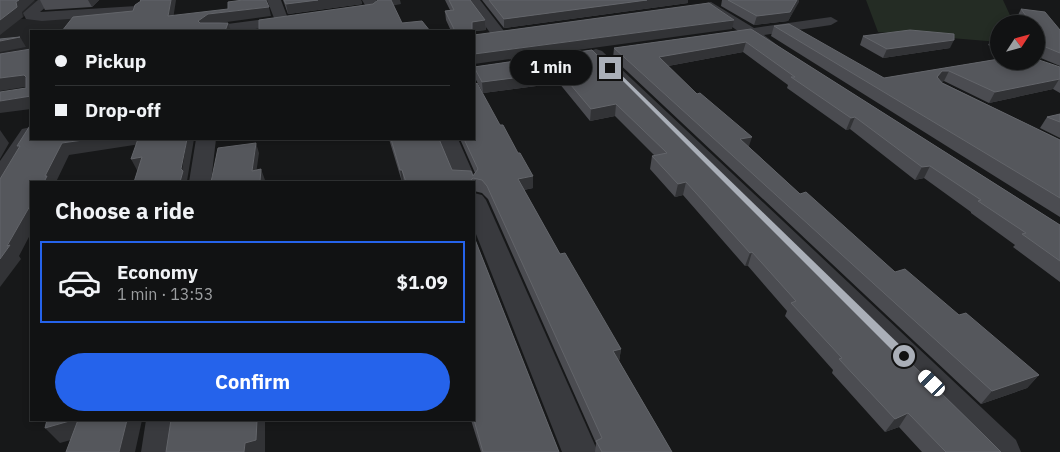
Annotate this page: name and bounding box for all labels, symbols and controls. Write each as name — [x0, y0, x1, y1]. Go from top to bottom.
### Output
north arrow — [990, 15, 1045, 70]
map controls — [990, 15, 1045, 70]
text: Pickup — [85, 49, 146, 73]
callout: 1 min — [510, 50, 592, 86]
text: 1 min — [530, 57, 572, 77]
route end — [599, 57, 621, 79]
text: Drop-off — [85, 98, 161, 122]
text: Choose a ride — [55, 196, 195, 225]
icon: car — [57, 260, 102, 305]
text: Economy — [117, 260, 198, 284]
text: $1.09 — [396, 270, 448, 294]
text: 1 min · 13:53 — [117, 284, 213, 304]
route start — [893, 345, 915, 367]
button: Confirm — [55, 353, 450, 411]
car — [915, 367, 948, 399]

